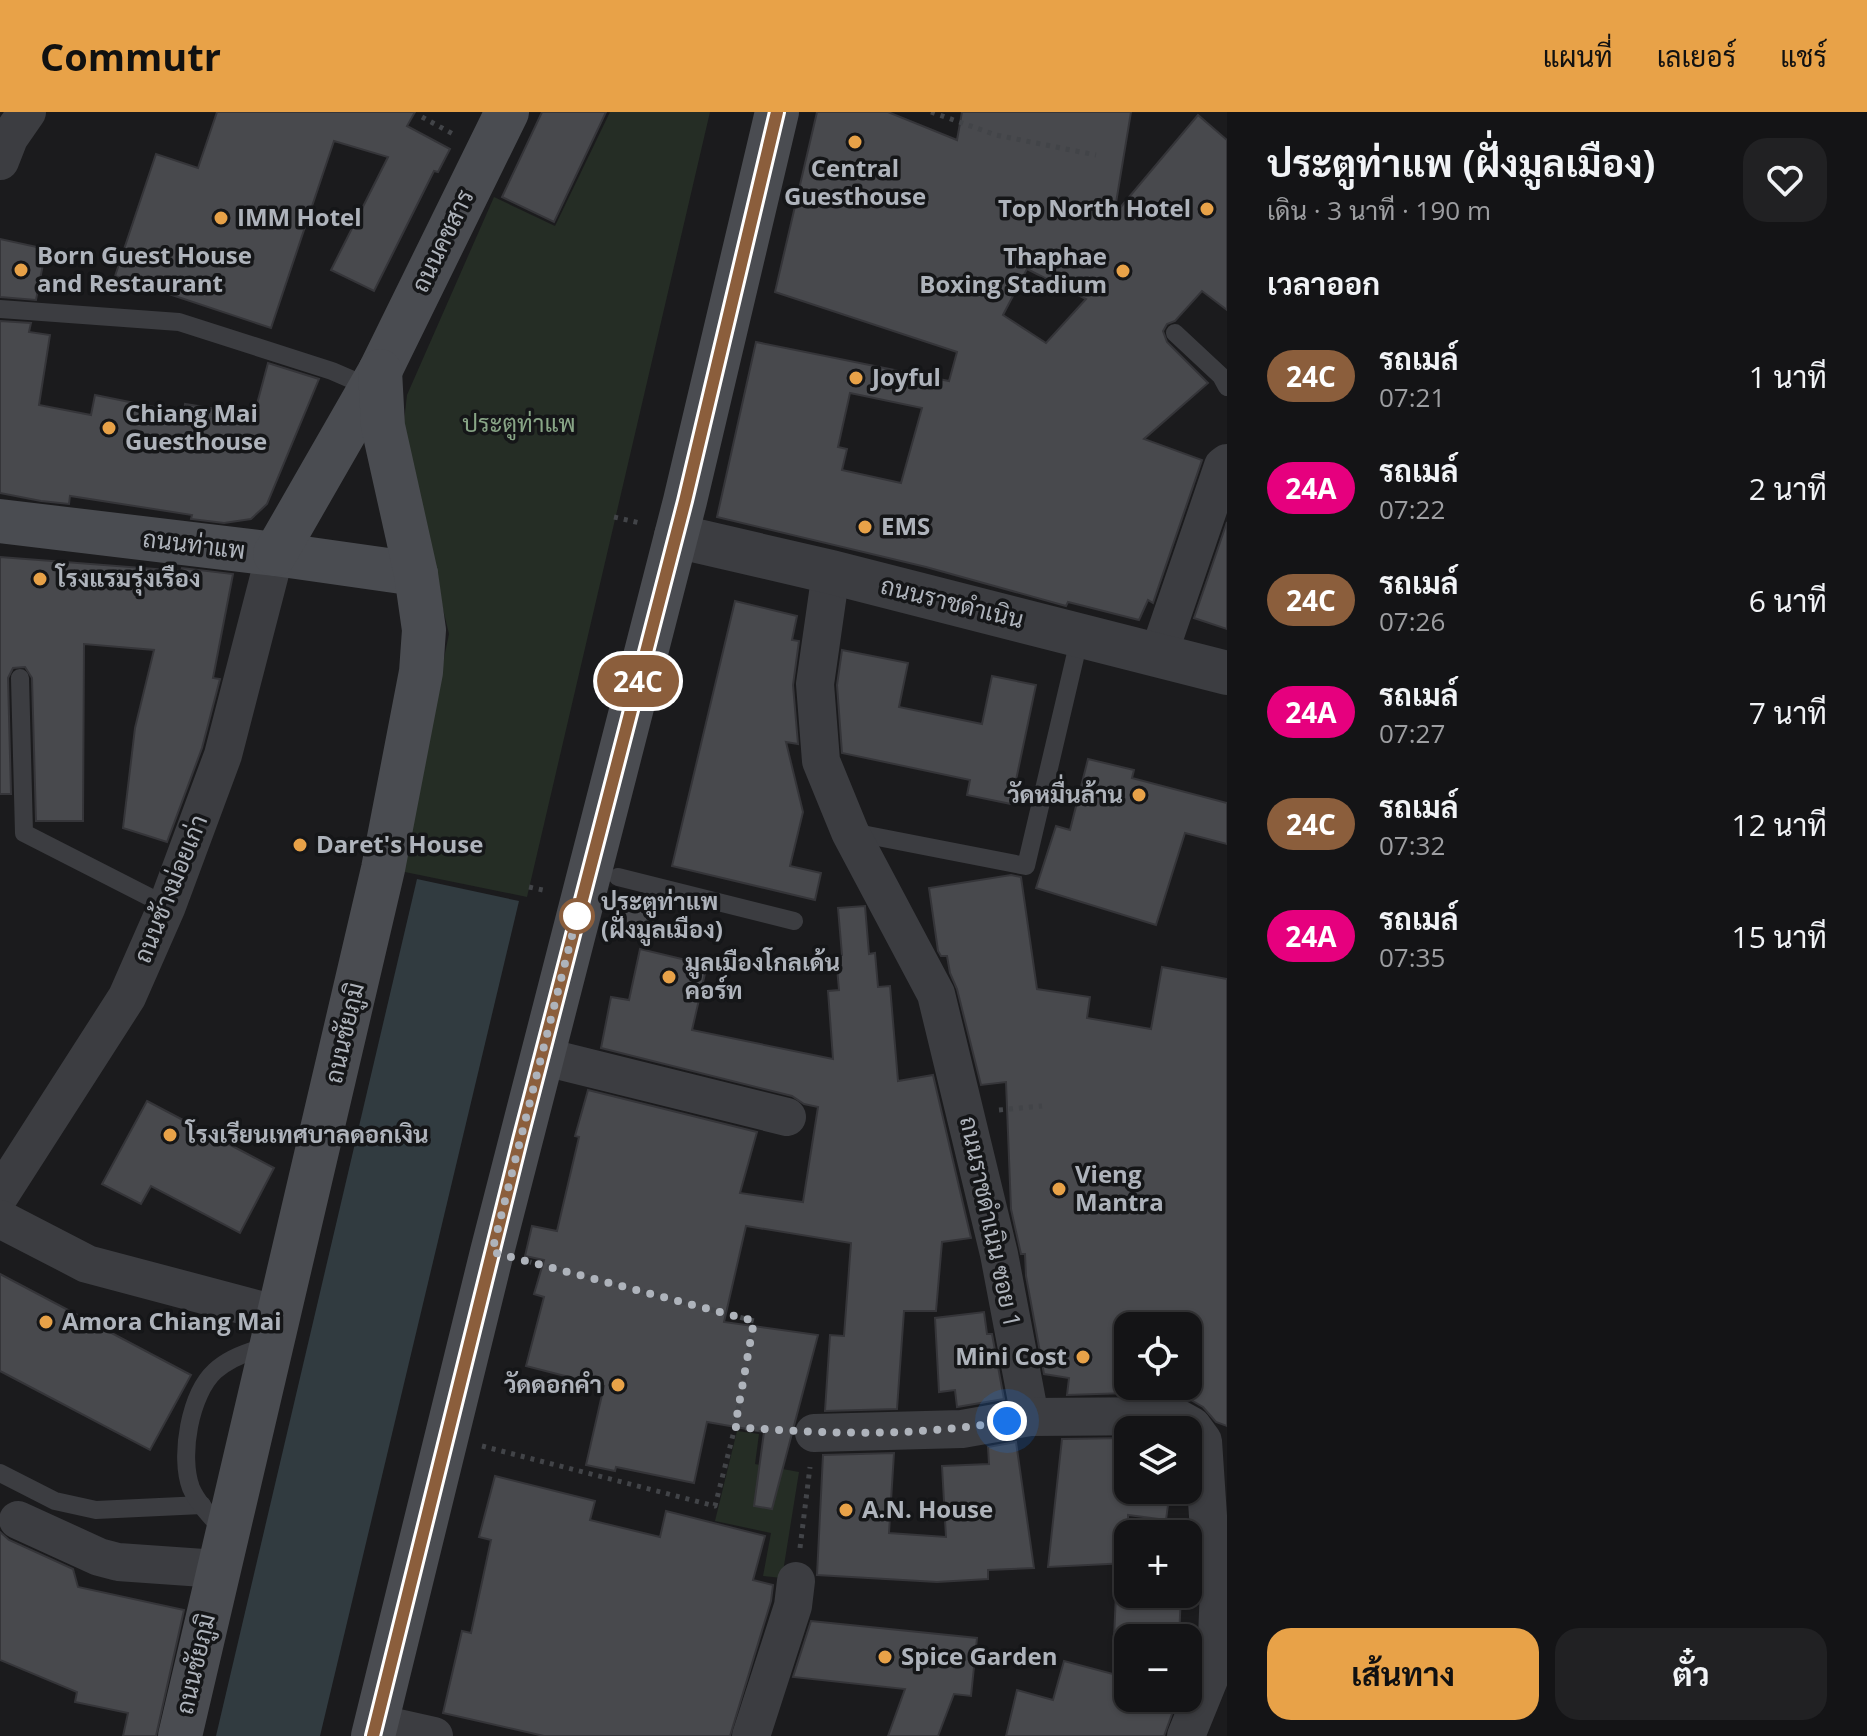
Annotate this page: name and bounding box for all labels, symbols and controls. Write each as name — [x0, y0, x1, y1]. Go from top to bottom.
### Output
text: Commutr — [40, 30, 221, 82]
text: แผนที่ — [1543, 37, 1613, 75]
text: เลเยอร์ — [1657, 37, 1736, 75]
text: แชร์ — [1780, 37, 1827, 75]
marker: Central Guesthouse — [846, 133, 864, 151]
text: ประตูท่าแพ (ฝั่งมูลเมือง) — [1267, 136, 1656, 188]
button: heart — [1743, 138, 1827, 222]
place label: Central Guesthouse — [784, 151, 926, 212]
street label: ถนนคชสาร — [403, 183, 481, 297]
place label: Top North Hotel — [998, 191, 1191, 224]
text: เดิน · 3 นาที · 190 m — [1267, 192, 1491, 228]
place label: IMM Hotel — [237, 200, 362, 233]
marker: Top North Hotel — [1198, 200, 1216, 218]
marker: IMM Hotel — [212, 209, 230, 227]
place label: Born Guest House and Restaurant — [37, 238, 252, 299]
place label: Thaphae Boxing Stadium — [919, 239, 1107, 300]
marker: Born Guest House and Restaurant — [12, 261, 30, 279]
marker: Thaphae Boxing Stadium — [1114, 262, 1132, 280]
text: เวลาออก — [1267, 263, 1380, 304]
text: รถเมล์ — [1379, 338, 1459, 379]
text: 1 นาที — [1749, 356, 1827, 397]
text: 24C — [1286, 357, 1336, 395]
place label: Joyful — [870, 360, 941, 393]
marker: Joyful — [847, 369, 865, 387]
text: 07:21 — [1379, 379, 1445, 415]
place label: Chiang Mai Guesthouse — [125, 396, 267, 457]
park label: ประตูท่าแพ — [462, 406, 576, 441]
marker: Chiang Mai Guesthouse — [100, 419, 118, 437]
text: รถเมล์ — [1379, 450, 1459, 491]
text: 2 นาที — [1749, 468, 1827, 509]
text: 24A — [1285, 469, 1337, 507]
text: 07:22 — [1379, 491, 1445, 527]
place label: EMS — [881, 509, 930, 542]
marker: EMS — [856, 518, 874, 536]
street label: ถนนท่าแพ — [141, 521, 247, 566]
place label: โรงแรมรุ่งเรือง — [54, 561, 200, 596]
text: รถเมล์ — [1379, 562, 1459, 603]
street label: ถนนราชดำเนิน — [877, 568, 1027, 635]
marker: โรงแรมรุ่งเรือง — [31, 570, 49, 588]
text: 6 นาที — [1749, 580, 1827, 621]
text: 24C — [1286, 581, 1336, 619]
text: 07:26 — [1379, 603, 1445, 639]
line badge: 24C — [592, 655, 684, 707]
text: 24C — [613, 662, 663, 700]
text: รถเมล์ — [1379, 674, 1459, 715]
text: 7 นาที — [1749, 692, 1827, 733]
text: 24A — [1285, 693, 1337, 731]
text: 07:27 — [1379, 715, 1445, 751]
place label: วัดหมื่นล้าน — [1007, 774, 1123, 810]
marker: วัดหมื่นล้าน — [1130, 786, 1148, 804]
text: รถเมล์ — [1379, 786, 1459, 827]
text: 12 นาที — [1732, 804, 1827, 845]
text: 24C — [1286, 805, 1336, 843]
street label: ถนนช้างม่อยเก่า — [125, 809, 214, 967]
place label: Daret's House — [316, 827, 483, 860]
text: 07:32 — [1379, 827, 1445, 863]
marker: Daret's House — [291, 836, 309, 854]
place label: ประตูท่าแพ (ฝั่งมูลเมือง) — [601, 884, 723, 946]
text: รถเมล์ — [1379, 898, 1459, 939]
marker: ประตูท่าแพ (ฝั่งมูลเมือง) — [560, 899, 594, 933]
text: 15 นาที — [1732, 916, 1827, 957]
text: 24A — [1285, 917, 1337, 955]
text: 07:35 — [1379, 939, 1445, 975]
place label: มูลเมืองโกลเด้น คอร์ท — [685, 945, 840, 1006]
marker: มูลเมืองโกลเด้น คอร์ท — [660, 968, 678, 986]
street label: ถนนชัยภูมิ — [316, 979, 373, 1087]
street label: ถนนราชดำเนิน ซอย 1 — [953, 1113, 1030, 1330]
place label: โรงเรียนเทศบาลดอกเงิน — [184, 1117, 429, 1150]
marker: โรงเรียนเทศบาลดอกเงิน — [161, 1126, 179, 1144]
place label: Vieng Mantra — [1075, 1157, 1164, 1218]
marker: Vieng Mantra — [1050, 1180, 1068, 1198]
place label: Amora Chiang Mai — [62, 1304, 282, 1337]
map controls — [1114, 1312, 1202, 1712]
button: locate — [1114, 1312, 1202, 1400]
marker: Amora Chiang Mai — [37, 1313, 55, 1331]
place label: Mini Cost — [955, 1339, 1067, 1372]
marker: Mini Cost — [1074, 1348, 1092, 1366]
place label: วัดดอกคำ — [504, 1367, 602, 1400]
marker: วัดดอกคำ — [609, 1376, 627, 1394]
your location — [987, 1401, 1027, 1441]
button: layers — [1114, 1416, 1202, 1504]
place label: A.N. House — [862, 1492, 993, 1525]
marker: A.N. House — [837, 1501, 855, 1519]
button: + — [1114, 1520, 1202, 1608]
street label: ถนนชัยภูมิ — [167, 1610, 224, 1718]
button: − — [1114, 1624, 1202, 1712]
button: เส้นทาง — [1267, 1628, 1539, 1720]
button: ตั๋ว — [1555, 1628, 1827, 1720]
place label: Spice Garden — [901, 1639, 1057, 1672]
marker: Spice Garden — [876, 1648, 894, 1666]

